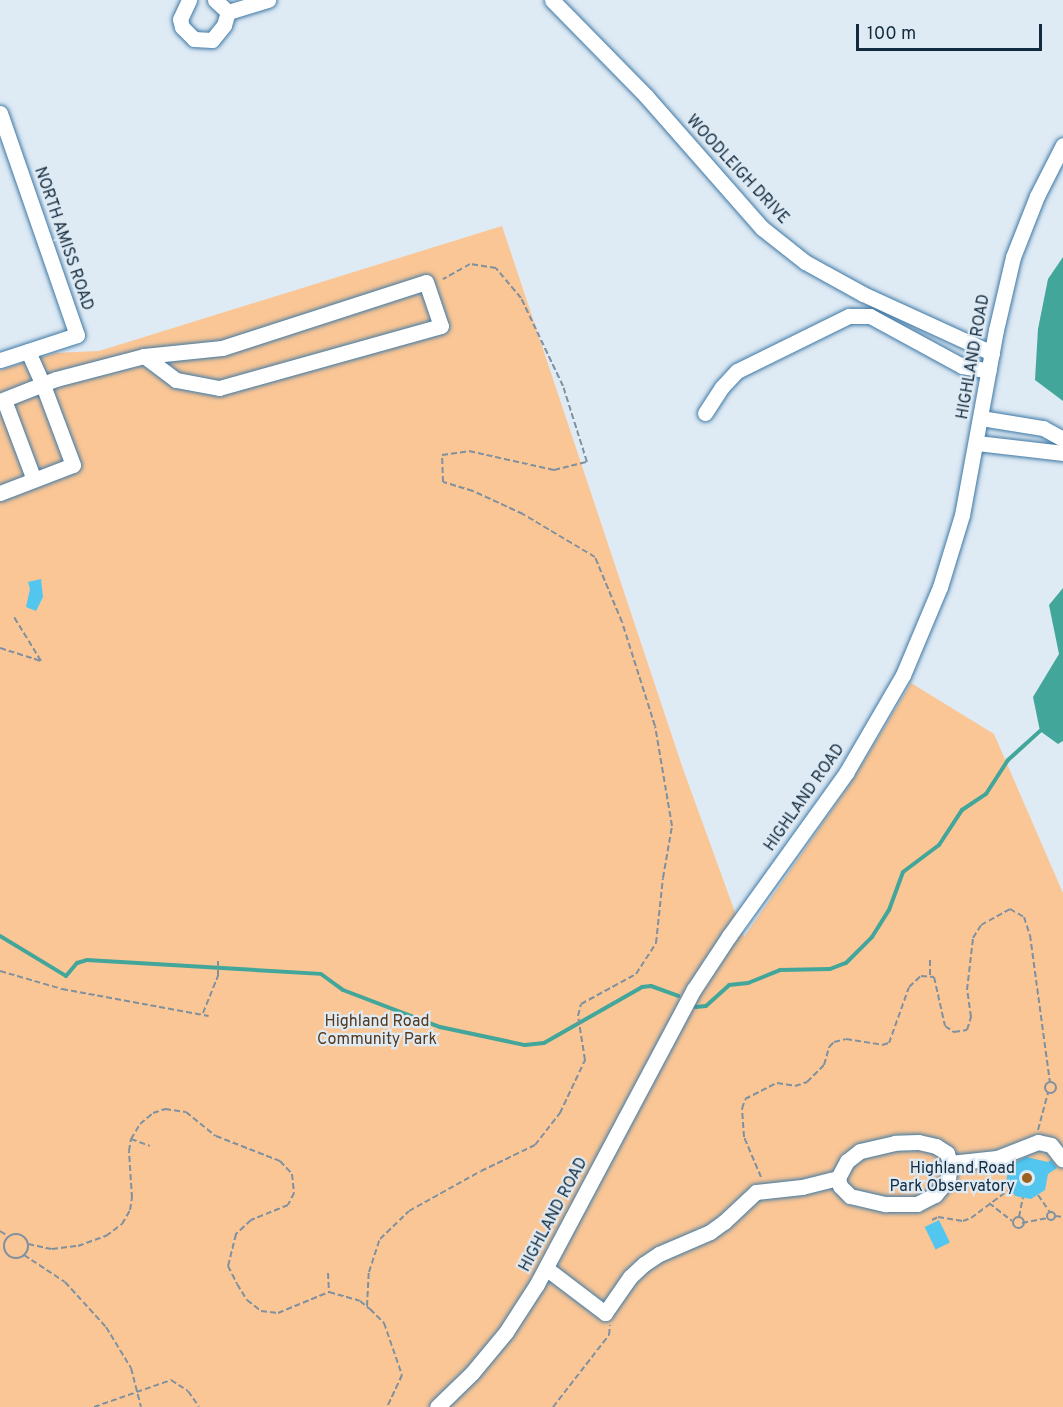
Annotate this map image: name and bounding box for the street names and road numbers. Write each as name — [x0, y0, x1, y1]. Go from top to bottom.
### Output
street label: WOODLEIGH DRIVE — [682, 111, 792, 229]
street label: NORTH AMISS ROAD — [29, 164, 97, 314]
street label: HIGHLAND ROAD — [954, 293, 994, 421]
street label: HIGHLAND ROAD — [761, 741, 849, 855]
street label: HIGHLAND ROAD — [516, 1155, 592, 1275]

